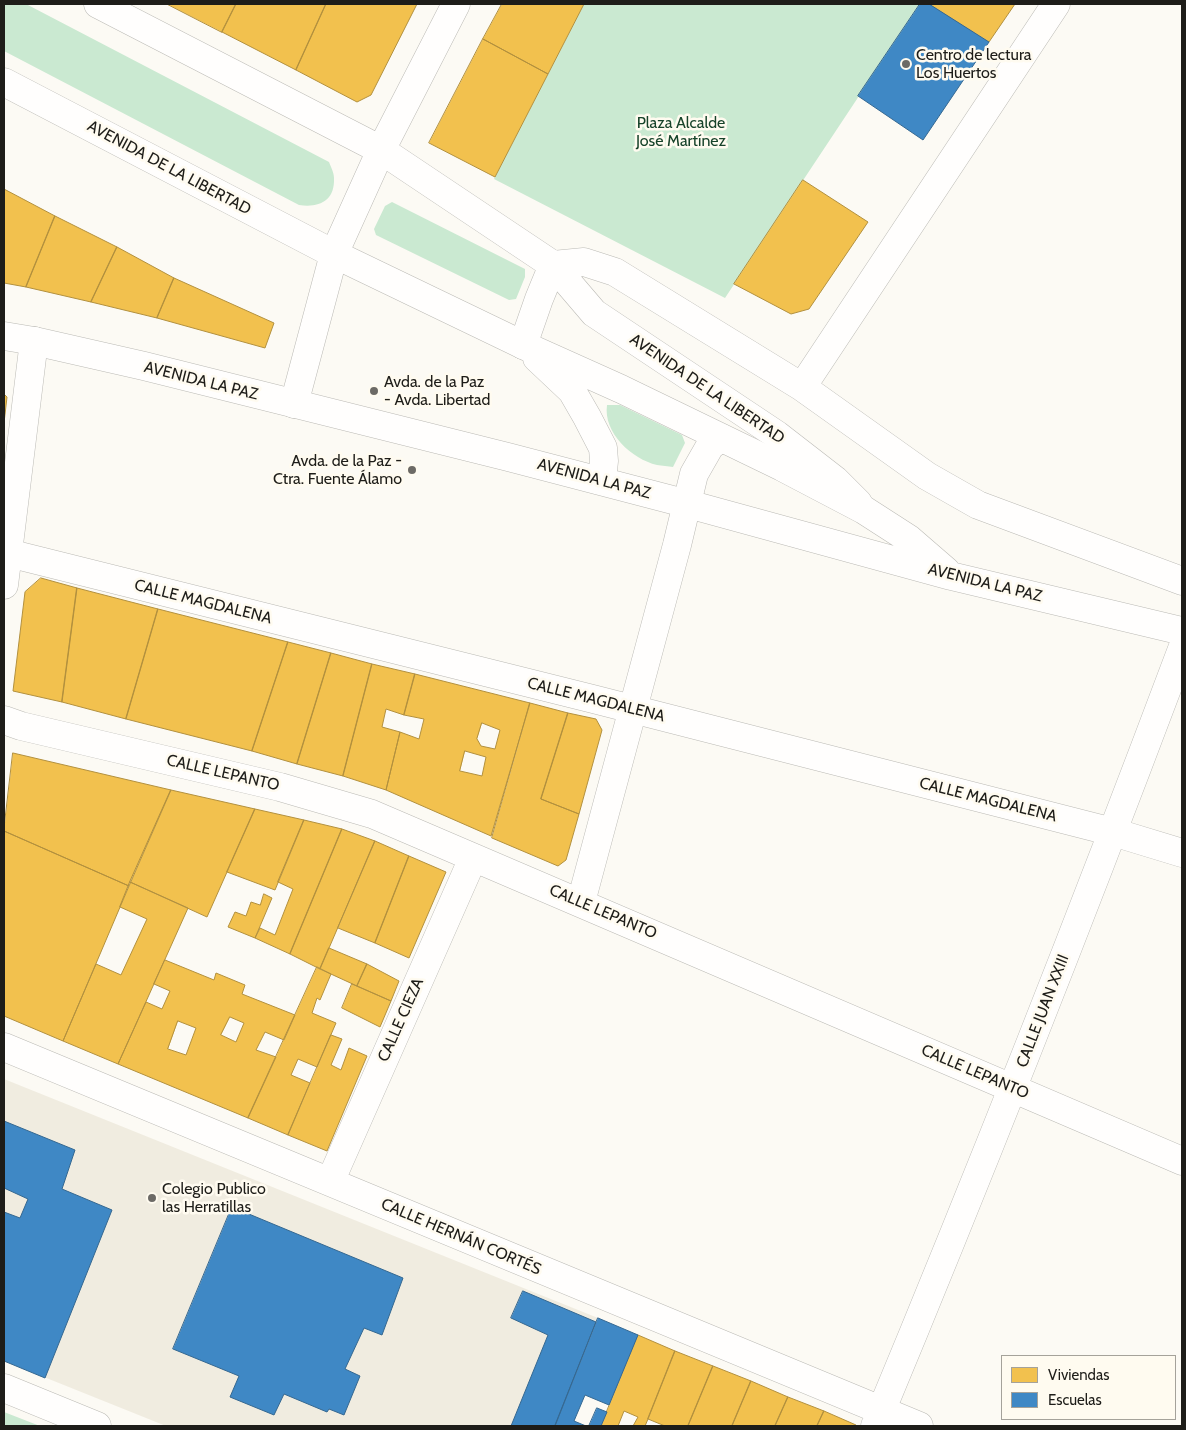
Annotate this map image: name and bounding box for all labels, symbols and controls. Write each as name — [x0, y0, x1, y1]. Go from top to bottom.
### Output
place label: Centro de lectura Los Huertos — [916, 45, 1032, 83]
marker: Centro de lectura Los Huertos — [900, 58, 912, 70]
park label: Plaza Alcalde José Martínez — [636, 113, 726, 151]
street label: AVENIDA DE LA LIBERTAD — [84, 117, 254, 219]
street label: AVENIDA DE LA LIBERTAD — [626, 330, 788, 448]
street label: AVENIDA LA PAZ — [142, 358, 260, 404]
place label: Avda. de la Paz - Avda. Libertad — [384, 372, 490, 410]
marker: Avda. de la Paz - Avda. Libertad — [368, 385, 380, 397]
place label: Avda. de la Paz - Ctra. Fuente Álamo — [273, 451, 402, 489]
street label: AVENIDA LA PAZ — [535, 455, 653, 503]
marker: Avda. de la Paz - Ctra. Fuente Álamo — [406, 464, 418, 476]
street label: AVENIDA LA PAZ — [926, 560, 1044, 606]
street label: CALLE MAGDALENA — [132, 576, 274, 628]
street label: CALLE MAGDALENA — [525, 674, 667, 726]
street label: CALLE LEPANTO — [165, 751, 281, 795]
street label: CALLE MAGDALENA — [917, 774, 1059, 826]
street label: CALLE LEPANTO — [546, 881, 660, 943]
street label: CALLE JUAN XXIII — [1013, 952, 1073, 1070]
street label: CALLE CIEZA — [374, 975, 428, 1065]
street label: CALLE LEPANTO — [918, 1041, 1032, 1103]
place label: Colegio Publico las Herratillas — [162, 1179, 266, 1217]
marker: Colegio Publico las Herratillas — [146, 1192, 158, 1204]
street label: CALLE HERNÁN CORTÉS — [378, 1195, 544, 1279]
legend — [1001, 1355, 1176, 1420]
text: Viviendas — [1048, 1366, 1109, 1384]
text: Escuelas — [1048, 1391, 1102, 1409]

